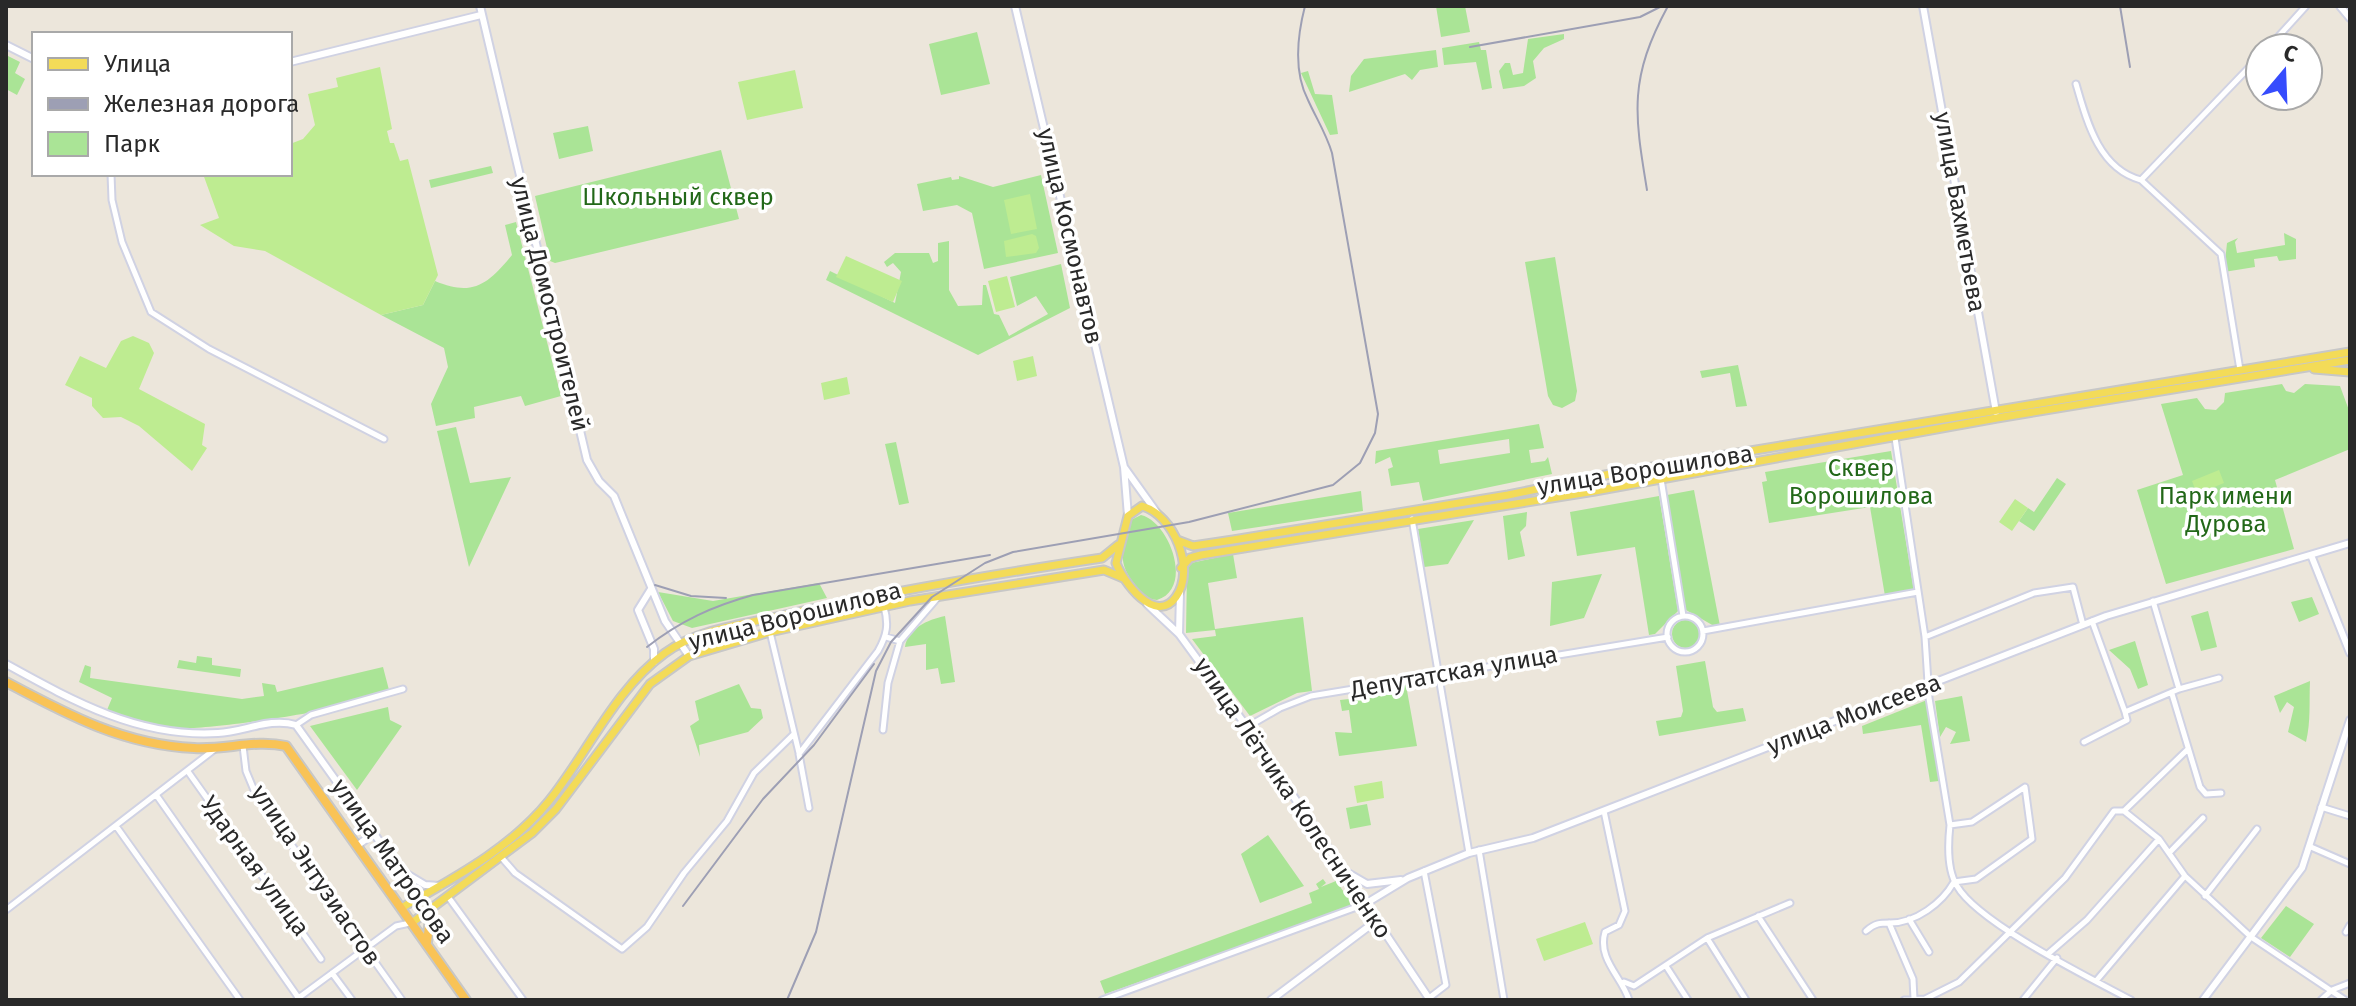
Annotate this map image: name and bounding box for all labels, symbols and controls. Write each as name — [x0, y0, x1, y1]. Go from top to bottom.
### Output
legend — [32, 32, 292, 176]
north arrow — [2244, 32, 2324, 112]
text: С — [2280, 39, 2301, 68]
text: Улица — [104, 50, 171, 78]
text: Железная дорога — [104, 90, 299, 118]
street label: улица Бахметьева — [1929, 110, 1991, 314]
street label: улица Космонавтов — [1032, 125, 1108, 347]
text: Парк — [104, 130, 161, 158]
street label: улица Домостроителей — [505, 174, 595, 434]
park label: Школьный сквер — [582, 183, 774, 211]
street label: улица Ворошилова — [1535, 439, 1755, 501]
park label: Сквер Ворошилова — [1789, 454, 1933, 510]
park label: Парк имени Дурова — [2159, 482, 2293, 538]
street label: улица Ворошилова — [686, 576, 904, 656]
street label: Депутатская улица — [1347, 640, 1560, 704]
street label: улица Лётчика Колесниченко — [1188, 652, 1398, 944]
street label: улица Моисеева — [1763, 668, 1945, 760]
street label: улица Матросова — [326, 773, 460, 949]
street label: улица Энтузиастов — [245, 780, 387, 970]
street label: Ударная улица — [195, 791, 315, 941]

